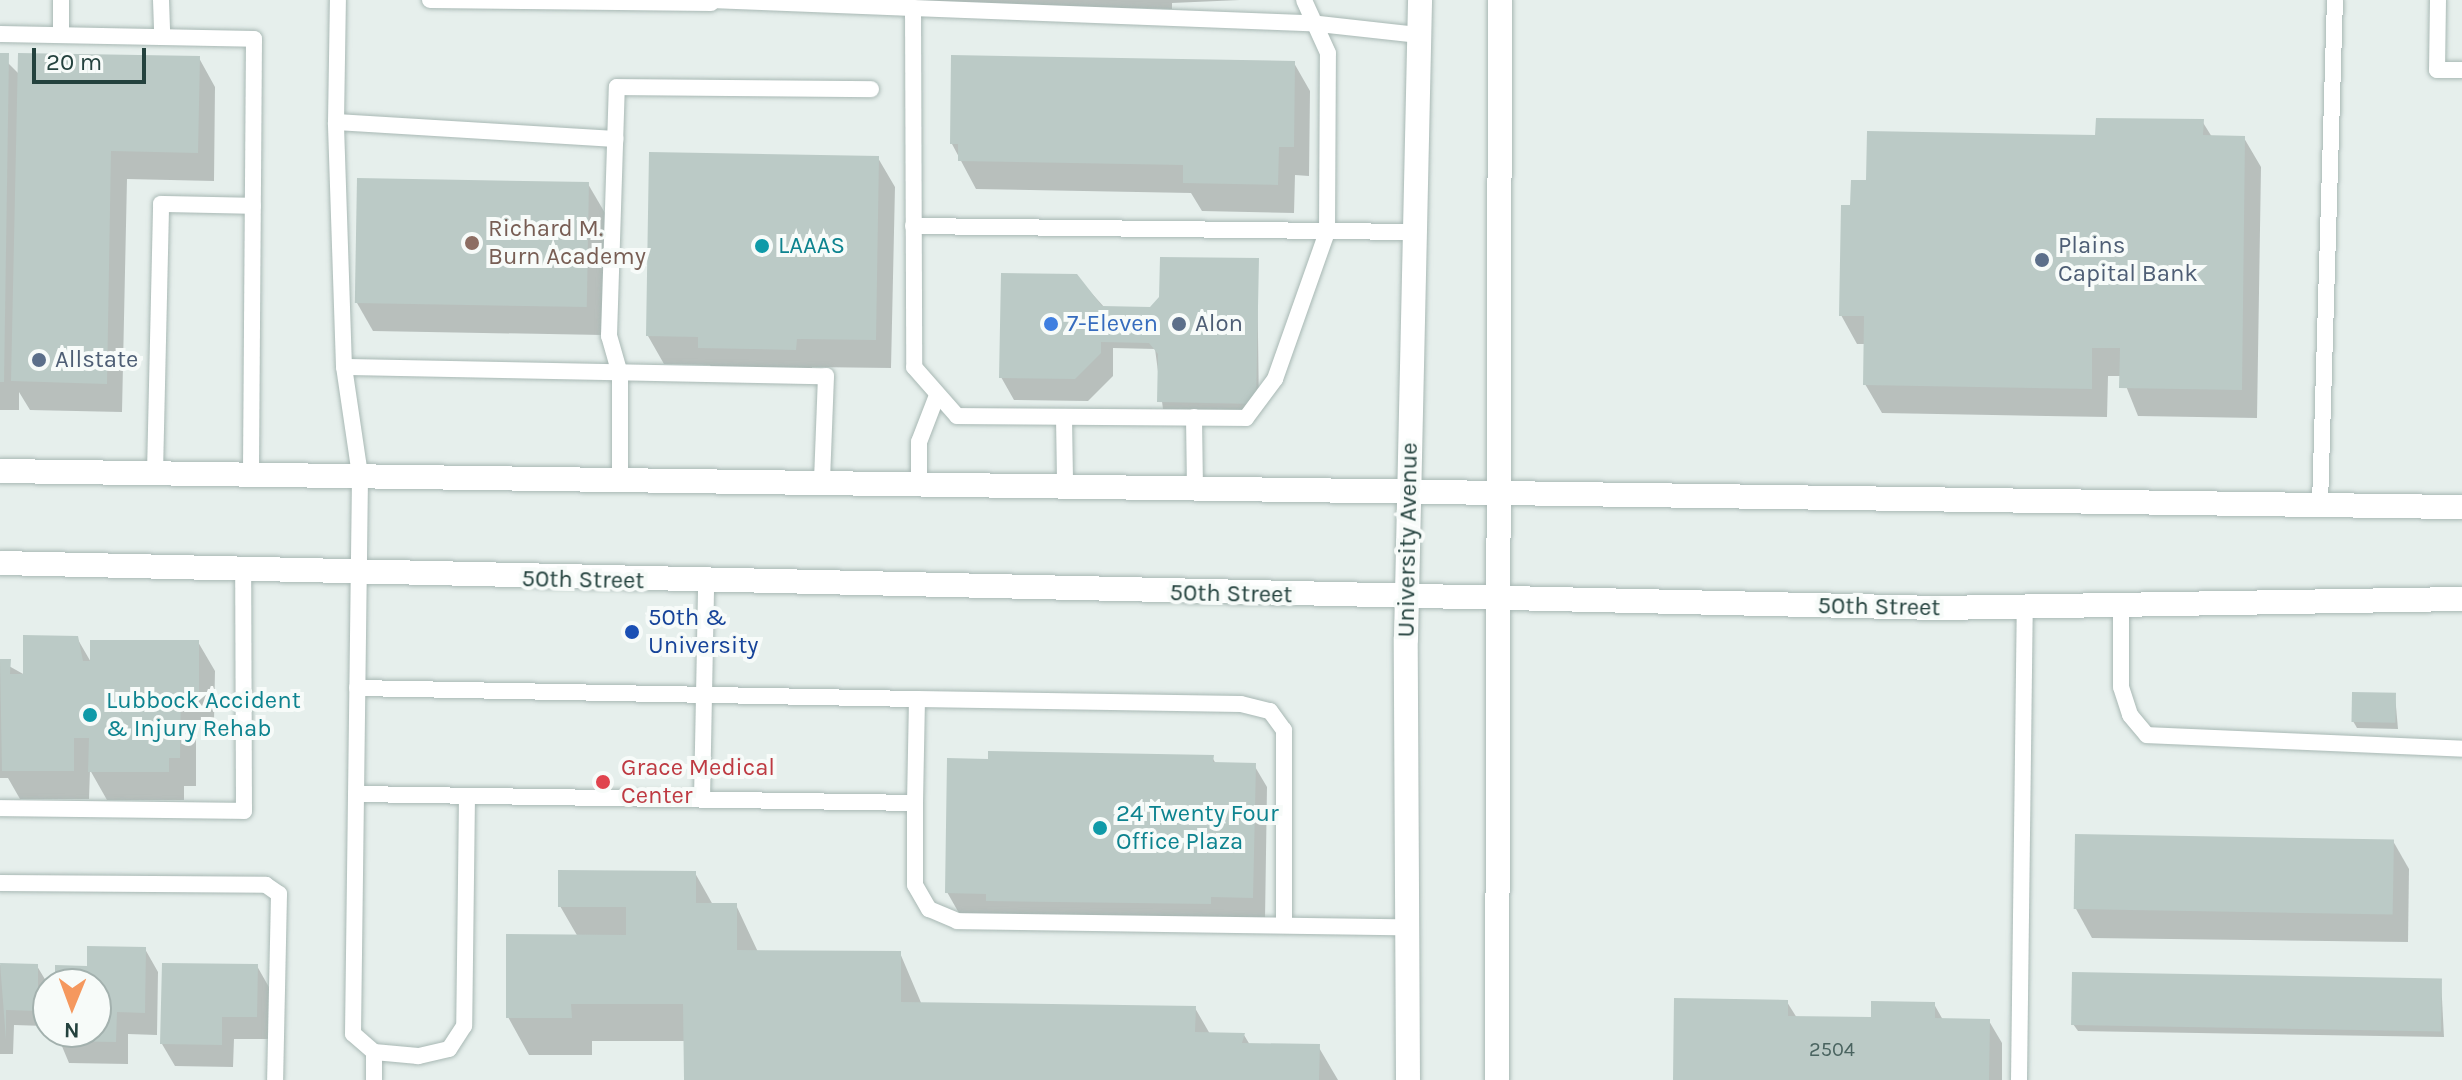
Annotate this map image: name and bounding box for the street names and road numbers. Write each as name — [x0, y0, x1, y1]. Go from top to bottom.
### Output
street label: University Avenue — [1392, 442, 1424, 638]
street label: 50th Street — [521, 565, 645, 595]
street label: 50th Street — [1169, 579, 1293, 609]
street label: 50th Street — [1817, 592, 1941, 622]

